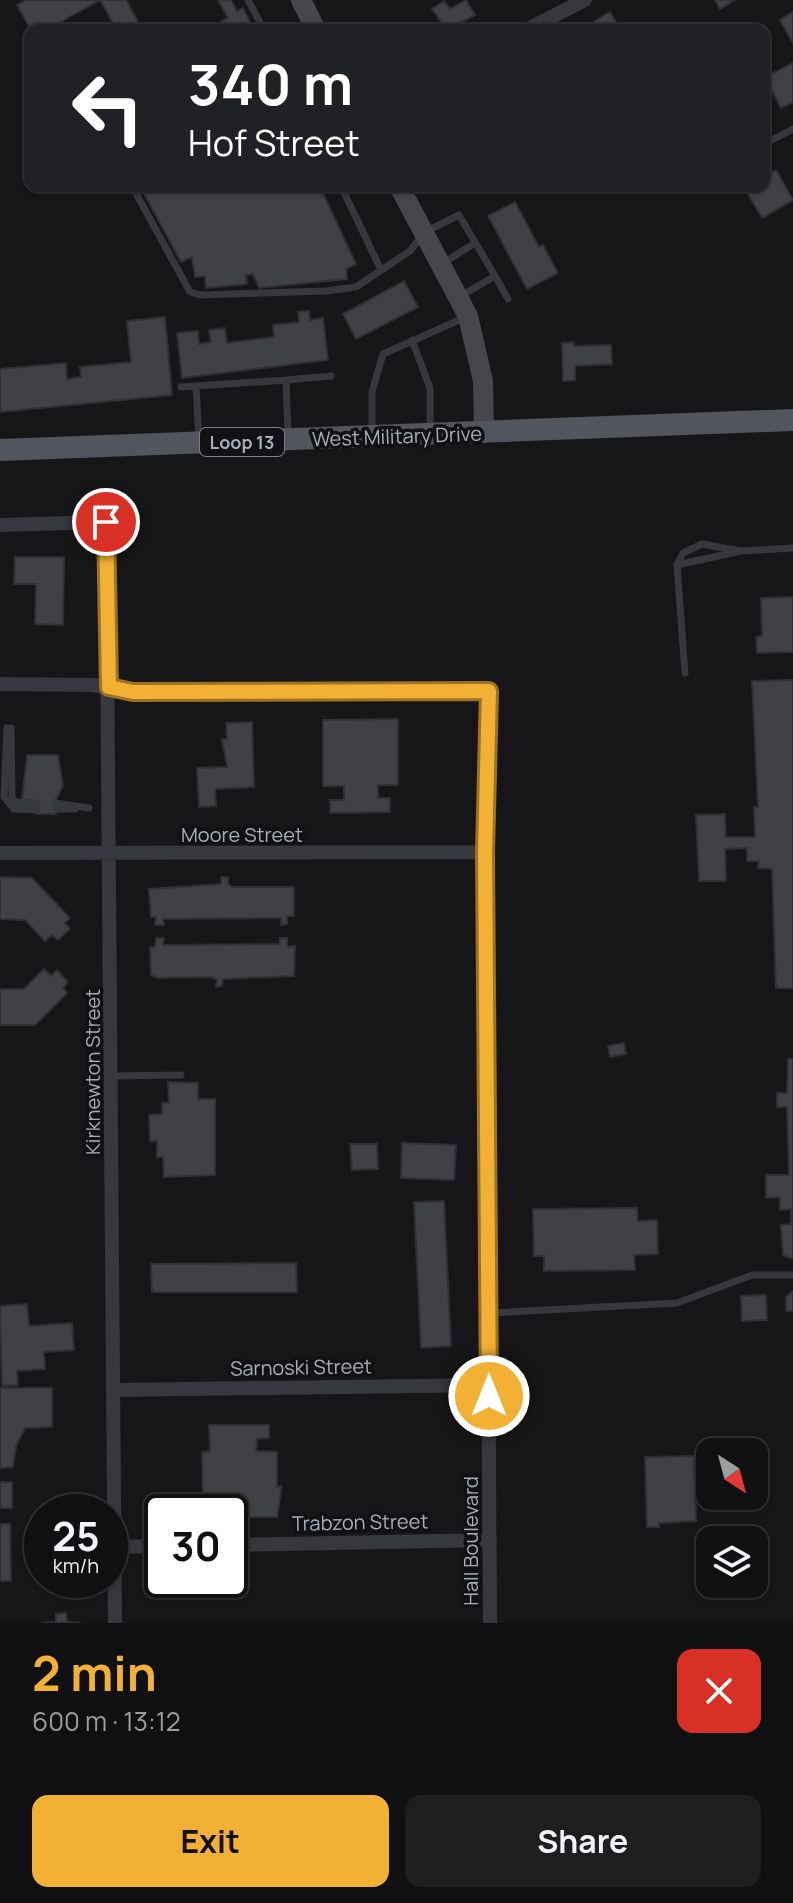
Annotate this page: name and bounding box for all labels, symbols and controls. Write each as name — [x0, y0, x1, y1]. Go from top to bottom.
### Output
text: 340 m — [188, 45, 353, 122]
icon: left — [56, 56, 160, 160]
text: Hof Street — [188, 118, 360, 167]
street label: West Military Drive — [312, 420, 482, 452]
road number: Loop 13 — [200, 428, 284, 456]
pin — [72, 488, 140, 556]
icon: arrive — [84, 500, 128, 544]
street label: Moore Street — [181, 821, 303, 848]
street label: Kirknewton Street — [79, 989, 106, 1155]
street label: Sarnoski Street — [230, 1352, 372, 1382]
position arrow — [447, 1354, 531, 1438]
north arrow — [696, 1438, 768, 1510]
map controls — [696, 1438, 768, 1598]
street label: Hall Boulevard — [457, 1476, 484, 1606]
speed limit sign: 30 — [144, 1494, 248, 1598]
street label: Trabzon Street — [292, 1507, 428, 1537]
text: 25 — [52, 1508, 100, 1563]
button: layers — [696, 1526, 768, 1598]
text: km/h — [53, 1552, 99, 1579]
text: 2 min — [32, 1640, 157, 1705]
button: close — [677, 1649, 761, 1733]
text: 600 m · 13:12 — [32, 1703, 181, 1739]
button: Exit — [32, 1795, 389, 1887]
button: Share — [405, 1795, 761, 1887]

